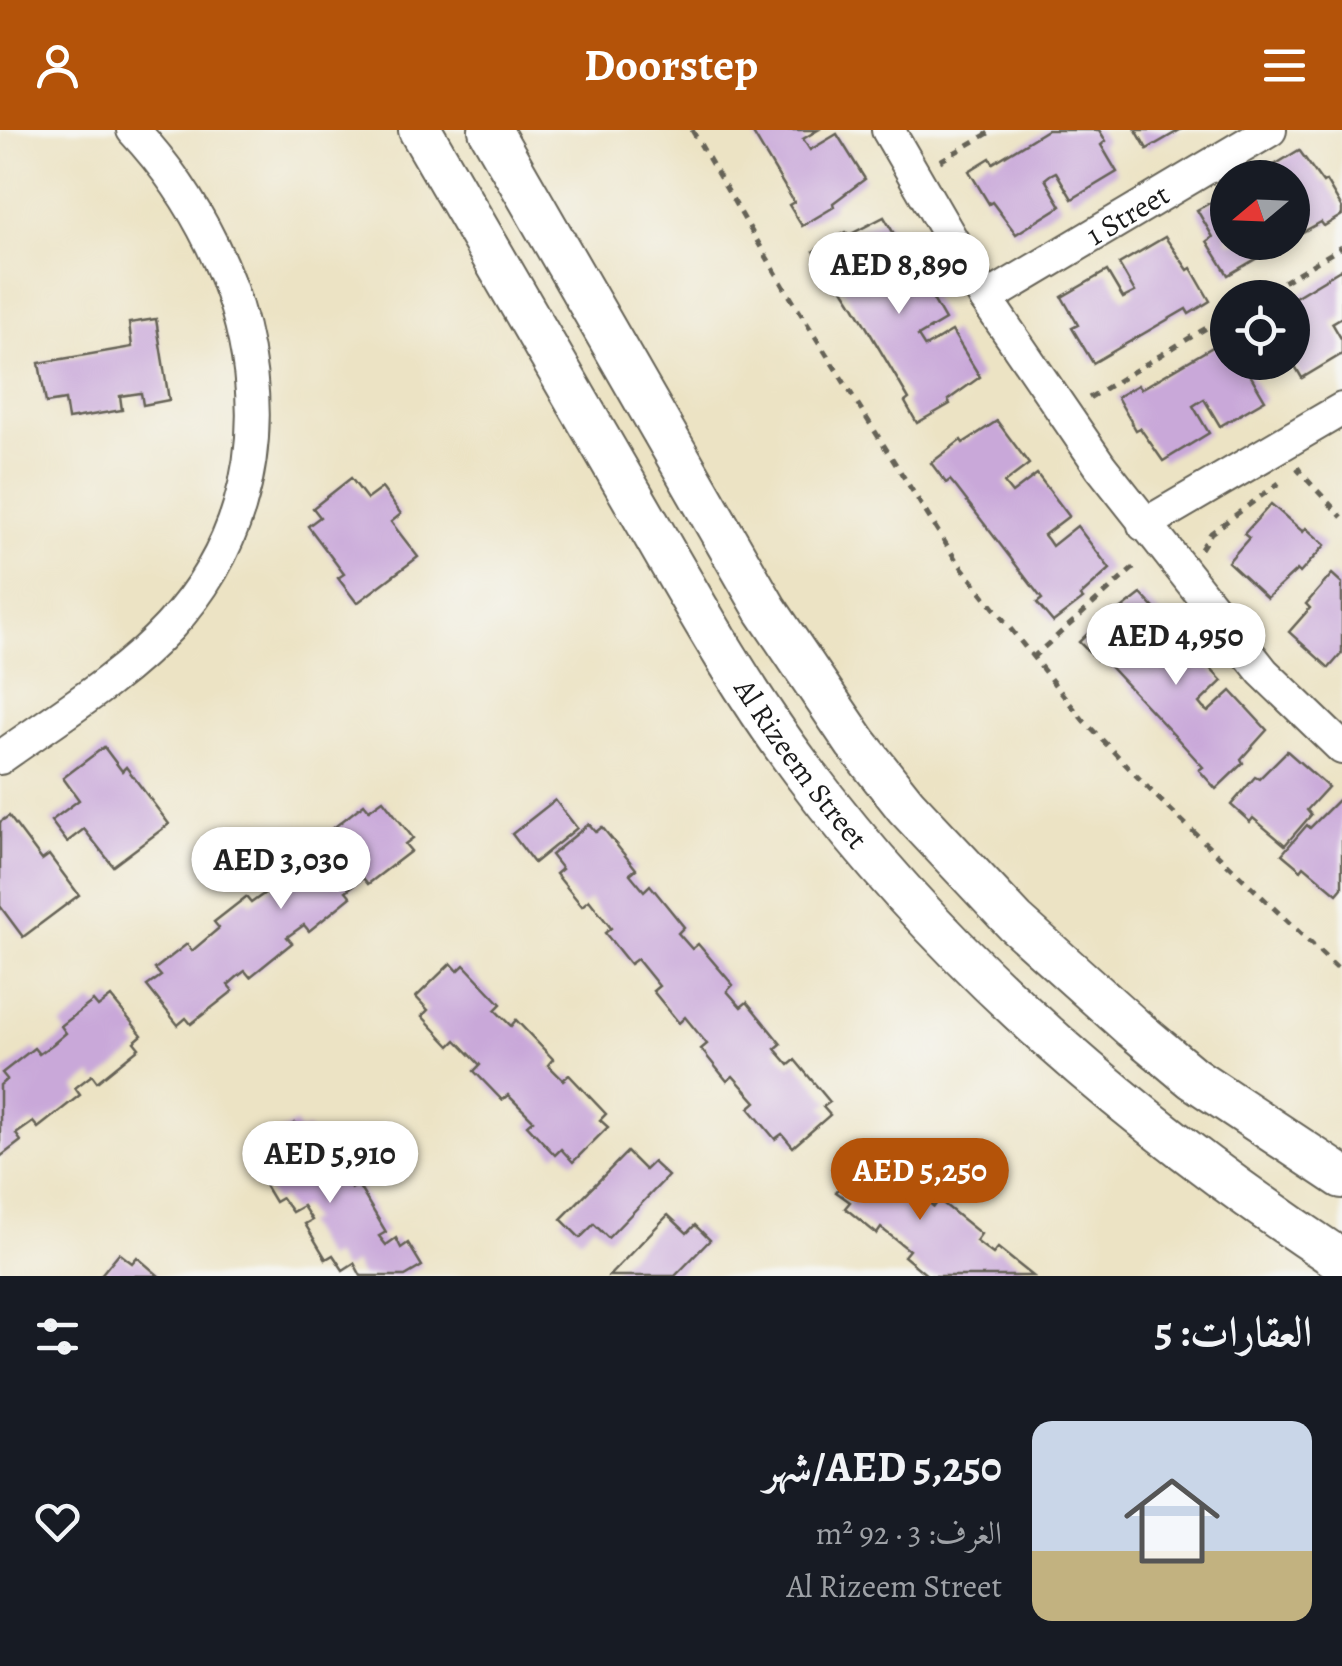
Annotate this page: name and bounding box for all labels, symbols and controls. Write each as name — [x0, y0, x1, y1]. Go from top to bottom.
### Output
text: Doorstep — [584, 34, 758, 96]
icon: person — [30, 38, 85, 93]
icon: menu — [1257, 38, 1312, 93]
north arrow — [1210, 160, 1310, 260]
map controls — [1210, 160, 1310, 380]
street label: 1 Street — [1079, 174, 1177, 255]
pin: AED 8,890 — [785, 232, 1013, 317]
text: AED 8,890 — [830, 242, 968, 286]
button: locate — [1210, 280, 1310, 380]
pin: AED 4,950 — [1062, 603, 1290, 688]
text: AED 4,950 — [1108, 613, 1244, 657]
street label: Al Rizeem Street — [724, 670, 877, 858]
pin: AED 3,030 — [167, 827, 395, 912]
text: AED 3,030 — [213, 837, 349, 881]
pin: AED 5,910 — [216, 1121, 444, 1206]
text: AED 5,910 — [264, 1131, 396, 1175]
pin: AED 5,250 — [806, 1138, 1034, 1223]
text: AED 5,250 — [853, 1148, 987, 1192]
text: العقارات: 5 — [1155, 1303, 1312, 1360]
icon: filters — [30, 1309, 85, 1364]
text: AED 5,250/شهر — [764, 1438, 1002, 1495]
icon: home — [1112, 1461, 1232, 1581]
icon: heart — [30, 1494, 85, 1549]
text: الغرف: 3 · 92 m² — [816, 1511, 1002, 1555]
text: Al Rizeem Street — [787, 1564, 1002, 1608]

